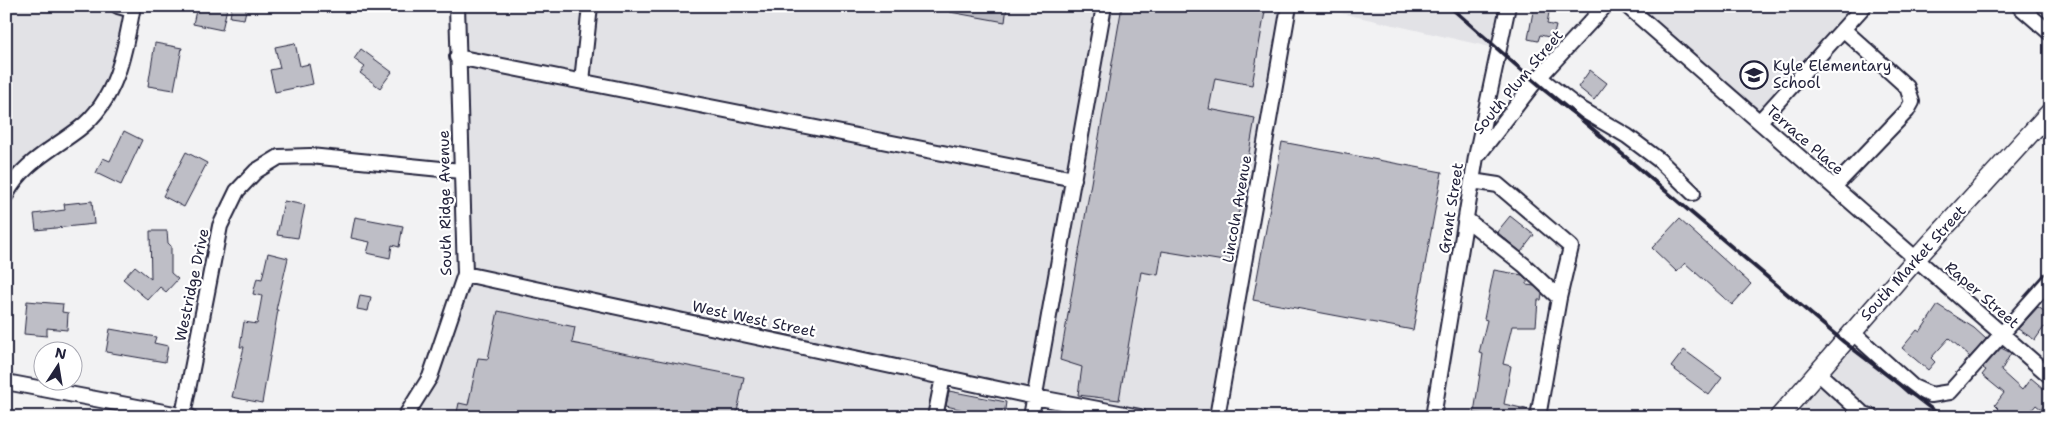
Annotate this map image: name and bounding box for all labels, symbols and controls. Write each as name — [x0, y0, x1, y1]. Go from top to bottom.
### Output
street label: South Plum Street — [1468, 26, 1568, 138]
place label: Kyle Elementary School — [1773, 56, 1891, 93]
school or university icon: Kyle Elementary School — [1739, 60, 1769, 90]
street label: Terrace Place — [1762, 101, 1848, 179]
street label: South Ridge Avenue — [434, 130, 456, 276]
street label: Lincoln Avenue — [1218, 154, 1256, 264]
street label: Grant Street — [1434, 161, 1468, 255]
street label: South Market Street — [1856, 201, 1970, 325]
street label: Westridge Drive — [170, 227, 214, 343]
street label: Raper Street — [1941, 257, 2023, 333]
street label: West West Street — [690, 296, 818, 342]
north arrow — [32, 340, 82, 390]
text: N — [53, 343, 68, 363]

